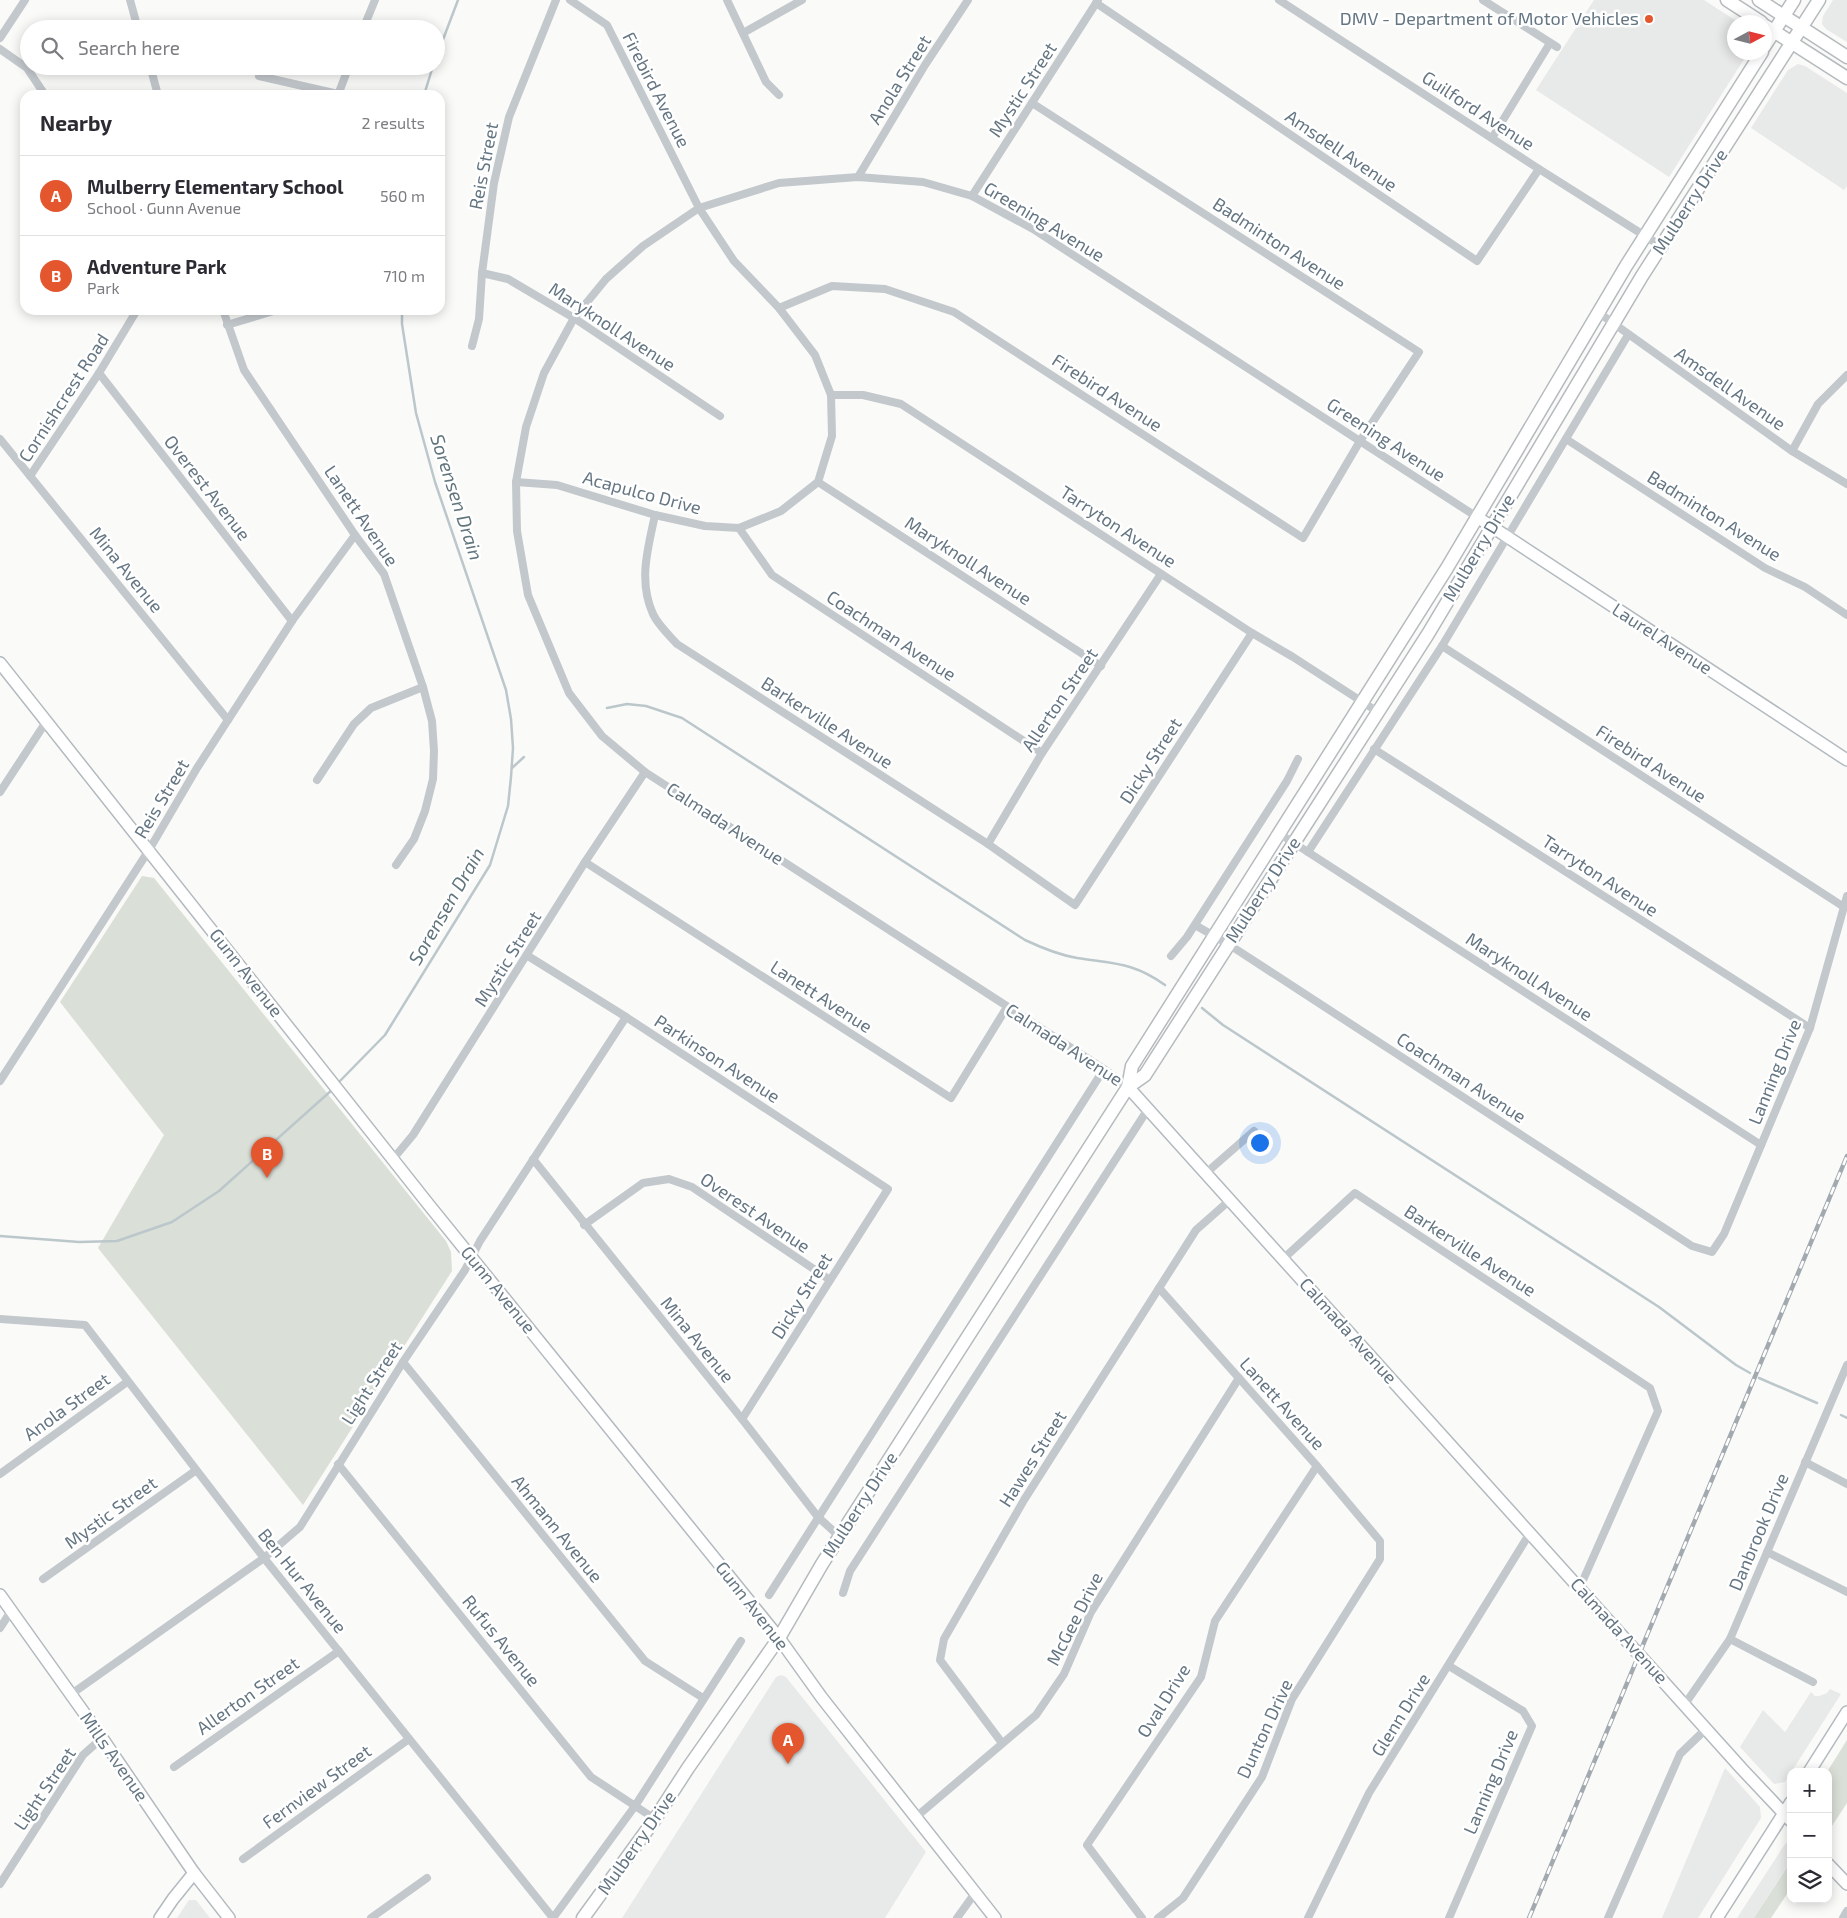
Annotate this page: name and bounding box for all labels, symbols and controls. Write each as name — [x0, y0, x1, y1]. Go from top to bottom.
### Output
place label: DMV - Department of Motor Vehicles — [1340, 7, 1639, 29]
marker: DMV - Department of Motor Vehicles — [1643, 13, 1655, 25]
north arrow — [1727, 15, 1772, 60]
search box — [20, 20, 445, 75]
street label: Firebird Avenue — [618, 28, 695, 151]
street label: Anola Street — [863, 31, 935, 128]
icon: search — [38, 34, 66, 62]
text: Search here — [78, 36, 180, 59]
street label: Mystic Street — [983, 38, 1061, 141]
street label: Guilford Avenue — [1418, 66, 1539, 155]
street label: Amsdell Avenue — [1281, 105, 1402, 196]
text: Nearby — [40, 110, 112, 135]
text: 2 results — [362, 113, 425, 132]
street label: Reis Street — [464, 120, 502, 211]
street label: Mulberry Drive — [1647, 144, 1732, 258]
text: Mulberry Elementary School — [87, 175, 343, 198]
street label: Greening Avenue — [980, 176, 1109, 266]
text: A — [51, 186, 61, 205]
text: 560 m — [380, 186, 425, 205]
street label: Badminton Avenue — [1209, 192, 1350, 294]
text: School · Gunn Avenue — [87, 198, 241, 217]
text: Adventure Park — [87, 255, 227, 278]
text: B — [51, 266, 61, 285]
text: 710 m — [383, 266, 425, 285]
street label: Maryknoll Avenue — [545, 277, 680, 375]
text: Park — [87, 278, 120, 297]
street label: Cornishcrest Road — [13, 329, 113, 466]
street label: Amsdell Avenue — [1671, 342, 1790, 435]
street label: Firebird Avenue — [1048, 348, 1167, 436]
street label: Greening Avenue — [1323, 393, 1450, 486]
street label: Overest Avenue — [160, 430, 256, 544]
water label: Sorensen Drain — [426, 431, 489, 563]
street label: Lanett Avenue — [320, 461, 404, 570]
street label: Badminton Avenue — [1644, 465, 1785, 565]
street label: Acapulco Drive — [581, 466, 704, 518]
street label: Tarryton Avenue — [1056, 480, 1181, 572]
street label: Mulberry Drive — [1437, 490, 1519, 605]
street label: Maryknoll Avenue — [901, 511, 1036, 609]
street label: Mina Avenue — [85, 522, 168, 617]
street label: Coachman Avenue — [823, 585, 960, 685]
street label: Laurel Avenue — [1608, 598, 1717, 679]
street label: Allerton Street — [1016, 643, 1102, 755]
street label: Barkerville Avenue — [758, 671, 897, 773]
street label: Dicky Street — [1114, 713, 1186, 807]
street label: Firebird Avenue — [1592, 719, 1711, 807]
street label: Reis Street — [129, 755, 193, 842]
street label: Calmada Avenue — [663, 777, 788, 869]
street label: Tarryton Avenue — [1538, 829, 1663, 921]
street label: Mulberry Drive — [1220, 832, 1305, 946]
water label: Sorensen Drain — [403, 843, 488, 968]
street label: Mystic Street — [469, 906, 545, 1010]
street label: Gunn Avenue — [205, 924, 288, 1021]
street label: Maryknoll Avenue — [1462, 927, 1597, 1025]
street label: Lanett Avenue — [767, 955, 877, 1037]
street label: Calmada Avenue — [1002, 998, 1127, 1090]
street label: Parkinson Avenue — [651, 1009, 785, 1107]
street label: Lanning Drive — [1743, 1016, 1805, 1128]
street label: Coachman Avenue — [1393, 1027, 1530, 1127]
your location — [1247, 1130, 1273, 1156]
pin: B — [251, 1137, 283, 1178]
street label: Overest Avenue — [696, 1167, 815, 1257]
street label: Barkerville Avenue — [1401, 1199, 1540, 1301]
street label: Gunn Avenue — [457, 1241, 541, 1338]
street label: Dicky Street — [766, 1248, 836, 1343]
street label: Calmada Avenue — [1295, 1273, 1402, 1388]
street label: Mina Avenue — [656, 1292, 739, 1387]
street label: Light Street — [336, 1336, 406, 1428]
street label: Lanett Avenue — [1235, 1353, 1330, 1454]
street label: Anola Street — [19, 1367, 114, 1445]
street label: Hawes Street — [994, 1406, 1071, 1511]
street label: Mulberry Drive — [817, 1447, 902, 1561]
street label: Danbrook Drive — [1723, 1469, 1793, 1594]
street label: Ahmann Avenue — [508, 1470, 608, 1587]
street label: Mystic Street — [60, 1471, 161, 1553]
street label: Ben Hur Avenue — [254, 1524, 352, 1637]
street label: Gunn Avenue — [711, 1557, 794, 1654]
street label: McGee Drive — [1041, 1568, 1107, 1669]
street label: Calmada Avenue — [1566, 1573, 1673, 1688]
street label: Rufus Avenue — [458, 1590, 545, 1691]
street label: Allerton Street — [192, 1652, 303, 1739]
street label: Oval Drive — [1132, 1659, 1194, 1741]
street label: Glenn Drive — [1366, 1669, 1434, 1760]
street label: Dunton Drive — [1232, 1675, 1297, 1782]
street label: Mills Avenue — [76, 1708, 154, 1805]
pin: A — [772, 1723, 804, 1764]
street label: Lanning Drive — [1458, 1726, 1522, 1837]
street label: Fernview Street — [258, 1739, 375, 1833]
street label: Light Street — [8, 1743, 80, 1834]
map controls — [1787, 1768, 1832, 1903]
button: + — [1787, 1768, 1832, 1813]
street label: Mulberry Drive — [592, 1786, 680, 1899]
button: − — [1787, 1813, 1832, 1858]
button: layers — [1787, 1858, 1832, 1903]

